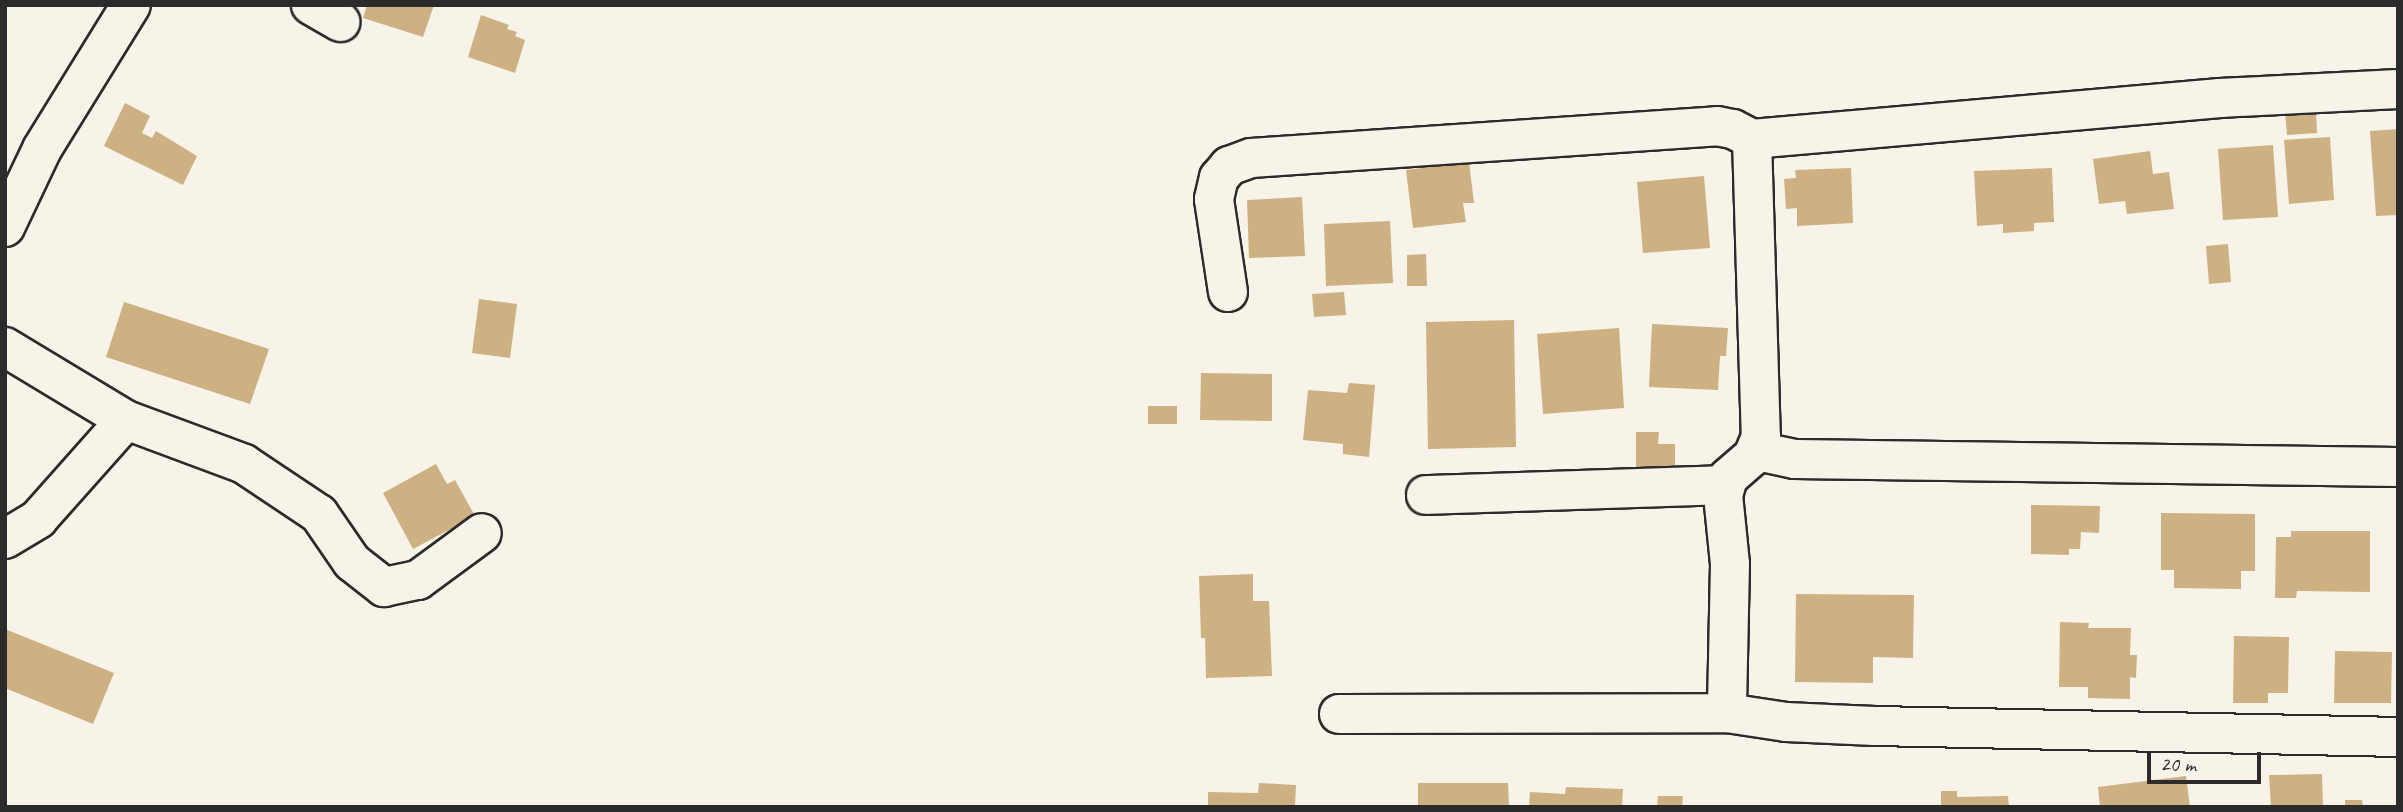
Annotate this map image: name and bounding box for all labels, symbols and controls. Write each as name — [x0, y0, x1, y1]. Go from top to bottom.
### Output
scale bar — [2151, 738, 2265, 782]
text: 20 m — [2160, 751, 2196, 777]

